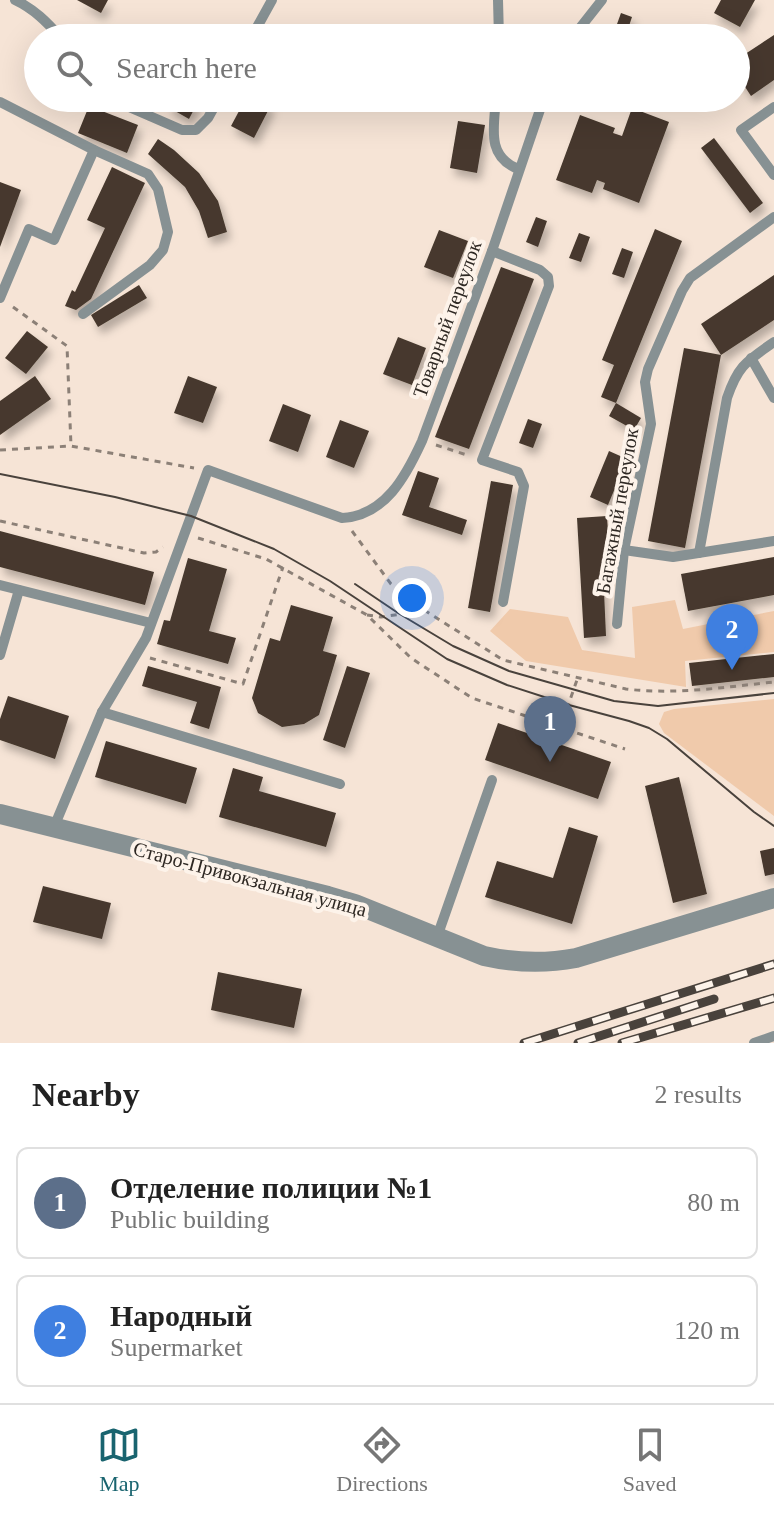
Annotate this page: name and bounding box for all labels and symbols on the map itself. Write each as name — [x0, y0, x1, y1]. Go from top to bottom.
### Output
street label: Товарный переулок — [408, 237, 487, 401]
street label: Багажный переулок — [592, 426, 643, 596]
your location — [392, 578, 432, 618]
pin: 2 — [706, 604, 758, 670]
pin: 1 — [524, 696, 576, 762]
street label: Старо-Привокзальная улица — [131, 837, 369, 922]

